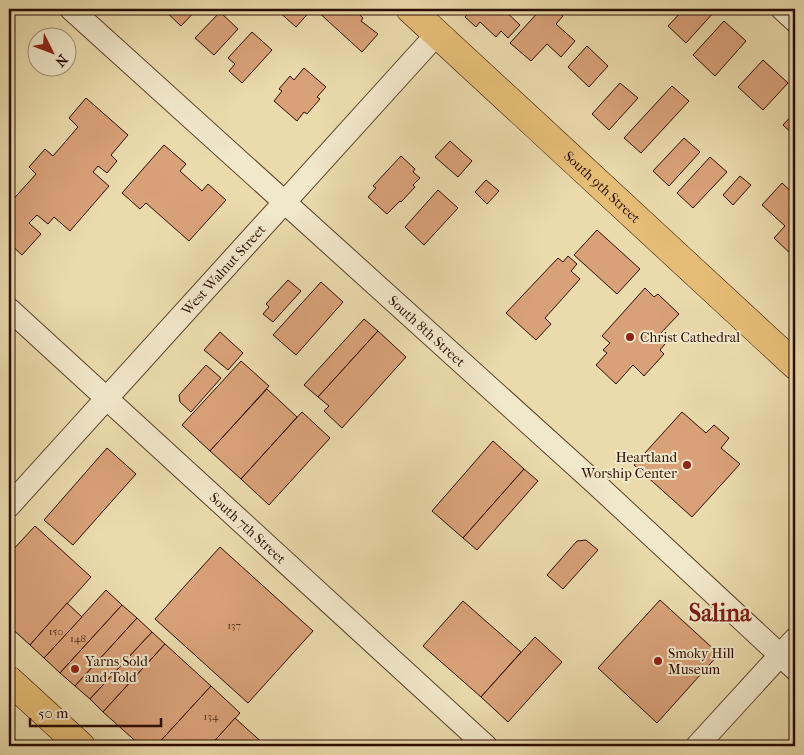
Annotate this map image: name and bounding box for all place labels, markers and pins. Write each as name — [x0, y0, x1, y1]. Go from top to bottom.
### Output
place label: Christ Cathedral — [640, 329, 740, 346]
marker: Christ Cathedral — [624, 331, 636, 343]
place label: Heartland Worship Center — [580, 449, 677, 482]
marker: Heartland Worship Center — [681, 459, 693, 471]
place label: Smoky Hill Museum — [668, 645, 735, 678]
place label: Yarns Sold and Told — [84, 653, 148, 686]
marker: Smoky Hill Museum — [652, 655, 664, 667]
marker: Yarns Sold and Told — [69, 663, 81, 675]

